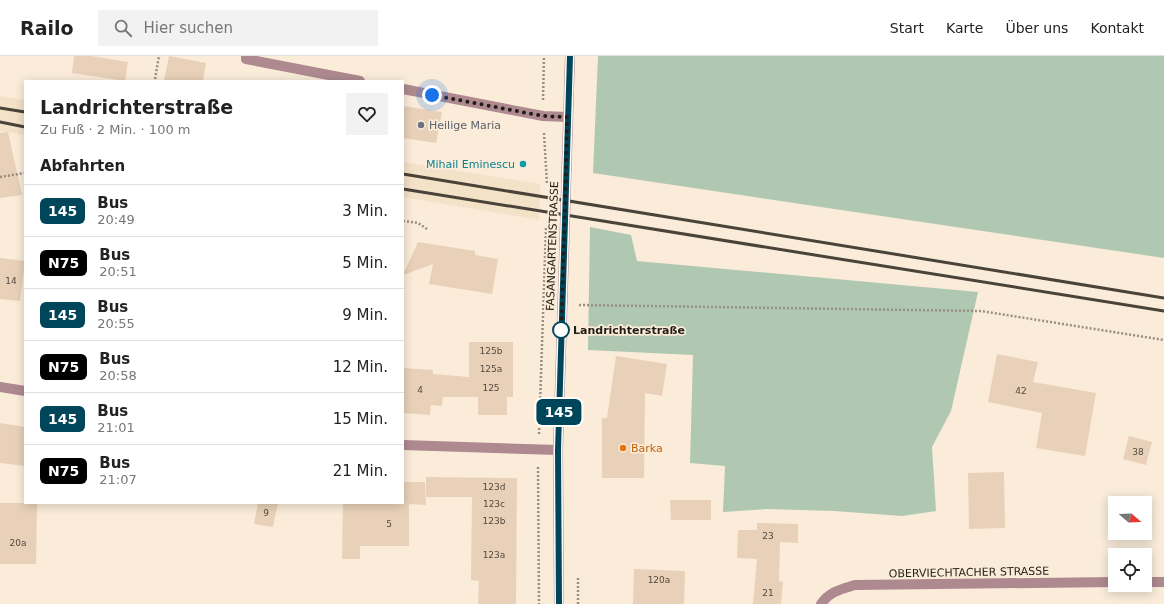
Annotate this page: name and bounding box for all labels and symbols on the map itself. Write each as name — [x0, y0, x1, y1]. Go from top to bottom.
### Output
your location — [422, 85, 442, 105]
place label: Heilige Maria — [429, 119, 501, 132]
marker: Heilige Maria — [416, 120, 426, 130]
place label: Mihail Eminescu — [426, 158, 515, 171]
marker: Mihail Eminescu — [518, 159, 528, 169]
street label: FASANGARTENSTRASSE — [544, 181, 561, 311]
house number: 14 — [5, 276, 17, 286]
marker: Landrichterstraße — [552, 321, 570, 339]
place label: Landrichterstraße — [573, 324, 685, 337]
house number: 125b — [480, 346, 503, 356]
house number: 125a — [480, 364, 502, 374]
house number: 125 — [482, 383, 500, 393]
house number: 4 — [417, 385, 423, 395]
house number: 42 — [1015, 386, 1027, 396]
line badge: 145 — [536, 399, 582, 425]
place label: Barka — [631, 442, 663, 455]
marker: Barka — [618, 443, 628, 453]
house number: 38 — [1132, 447, 1144, 457]
house number: 123d — [483, 482, 505, 492]
north arrow — [1108, 496, 1152, 540]
house number: 123c — [483, 499, 505, 509]
house number: 9 — [263, 508, 269, 518]
house number: 123b — [483, 516, 506, 526]
house number: 5 — [386, 519, 392, 529]
house number: 23 — [762, 531, 774, 541]
house number: 20a — [10, 538, 26, 548]
house number: 123a — [483, 550, 505, 560]
street label: OBERVIECHTACHER STRASSE — [889, 565, 1049, 580]
house number: 120a — [648, 575, 670, 585]
house number: 21 — [762, 588, 774, 598]

